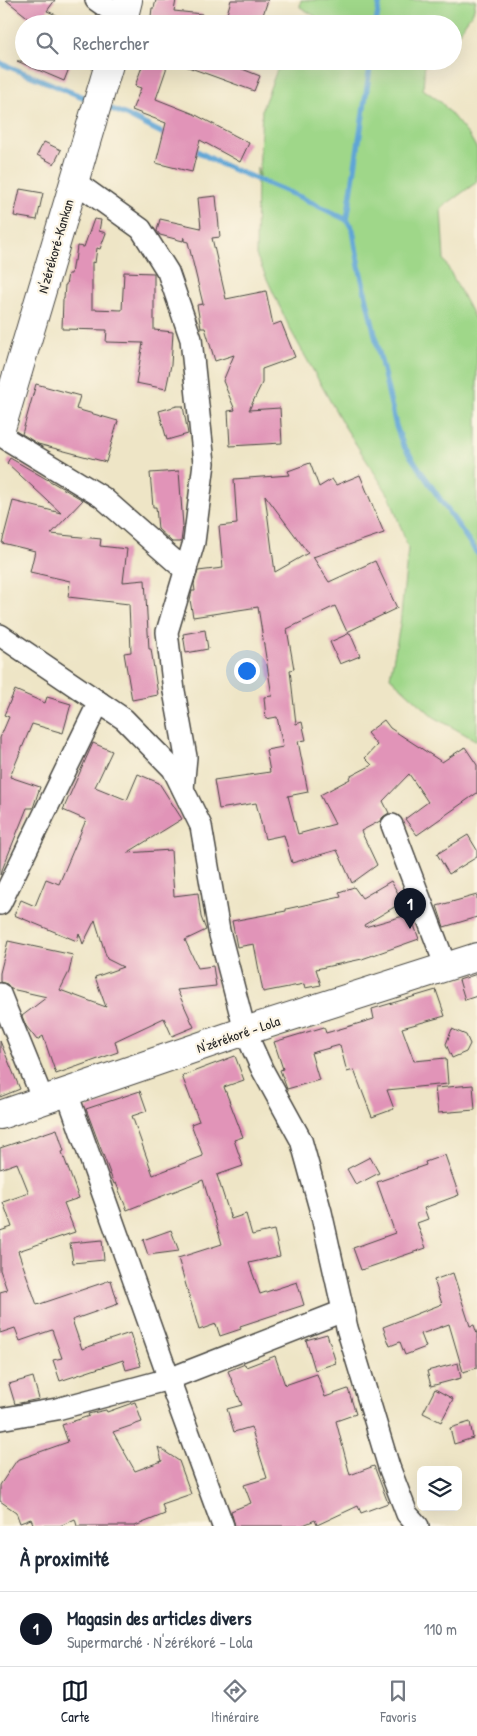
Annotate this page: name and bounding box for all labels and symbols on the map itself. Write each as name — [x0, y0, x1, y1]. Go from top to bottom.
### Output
street label: N'zérékoré-Kankan — [32, 197, 78, 295]
your location — [234, 658, 260, 684]
pin: 1 — [394, 888, 426, 929]
street label: N'zérékoré - Lola — [194, 1011, 283, 1057]

